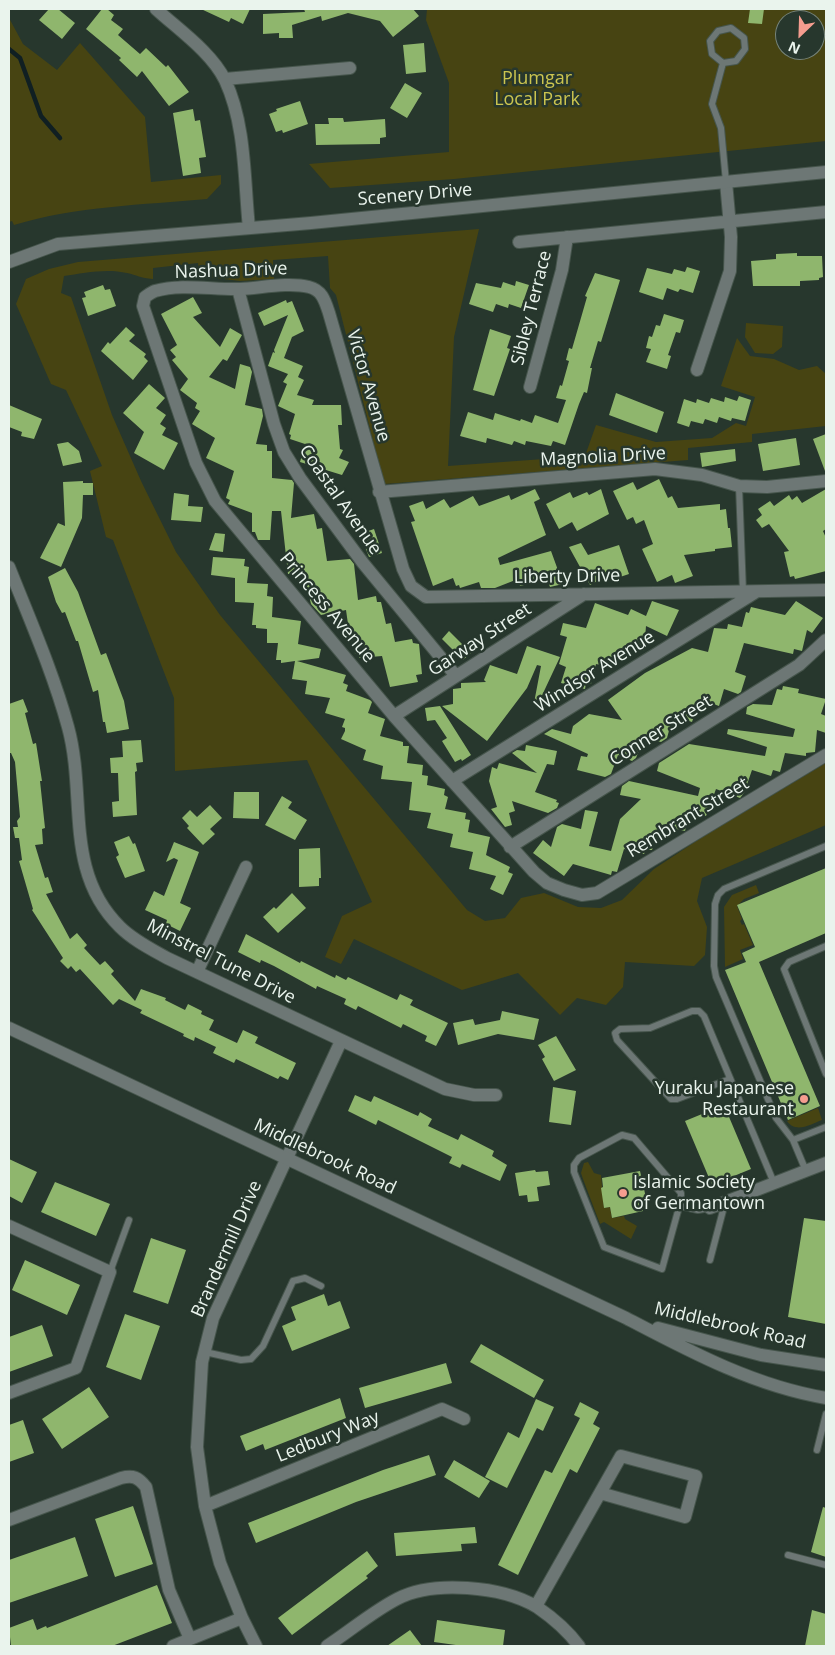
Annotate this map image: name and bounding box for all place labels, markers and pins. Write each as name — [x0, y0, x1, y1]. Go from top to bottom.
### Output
place label: Yuraku Japanese Restaurant — [655, 1078, 794, 1120]
marker: Yuraku Japanese Restaurant — [798, 1093, 810, 1105]
place label: Islamic Society of Germantown — [633, 1172, 765, 1214]
marker: Islamic Society of Germantown — [617, 1187, 629, 1199]

